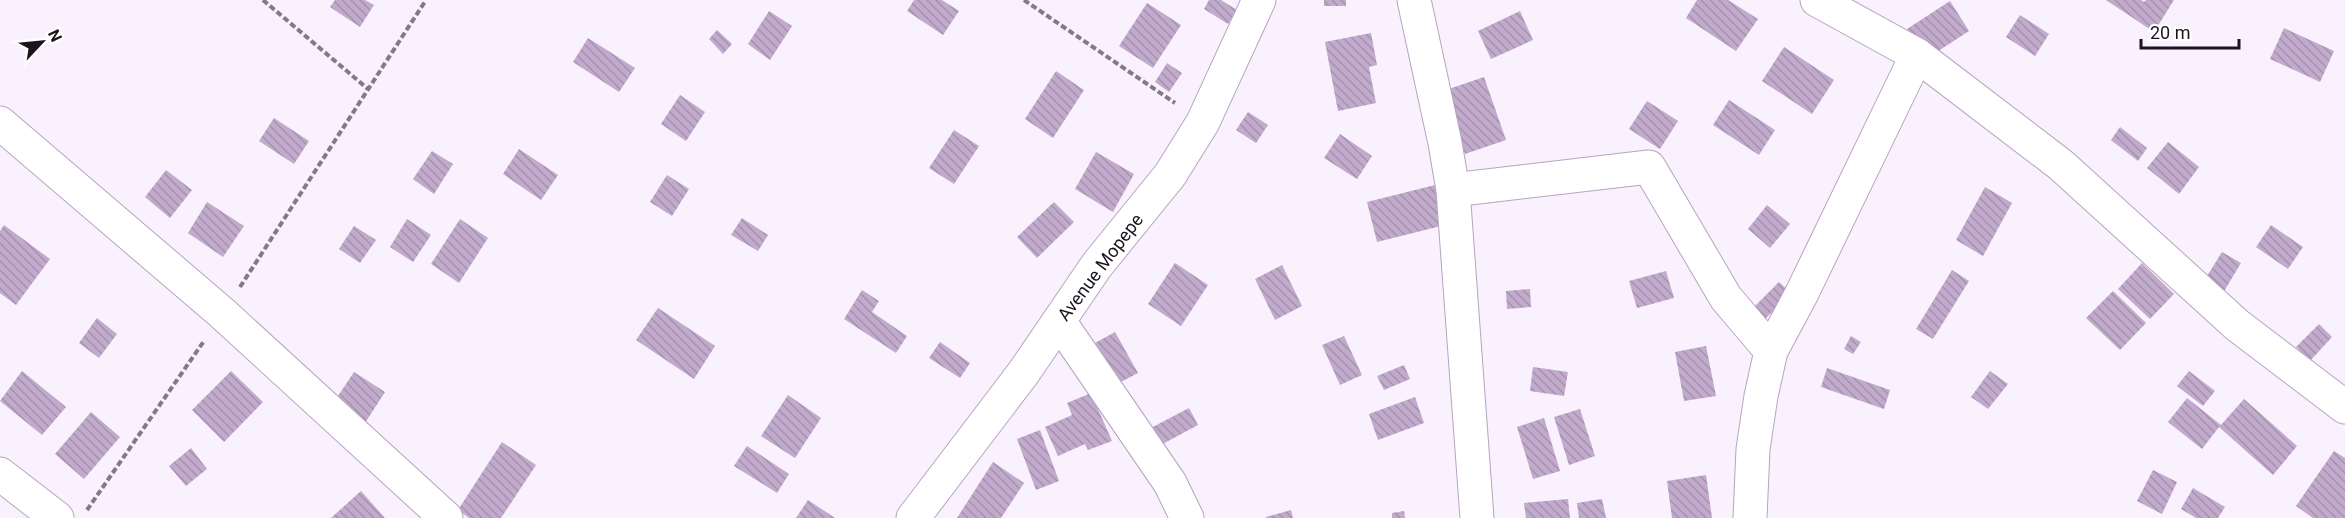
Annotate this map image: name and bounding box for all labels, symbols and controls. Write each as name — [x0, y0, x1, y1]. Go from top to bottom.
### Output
north arrow — [12, 12, 72, 72]
scale bar — [2141, 12, 2238, 50]
text: 20 m — [2150, 22, 2190, 43]
text: N — [44, 26, 66, 45]
street label: Avenue Mopepe — [1053, 209, 1147, 325]

